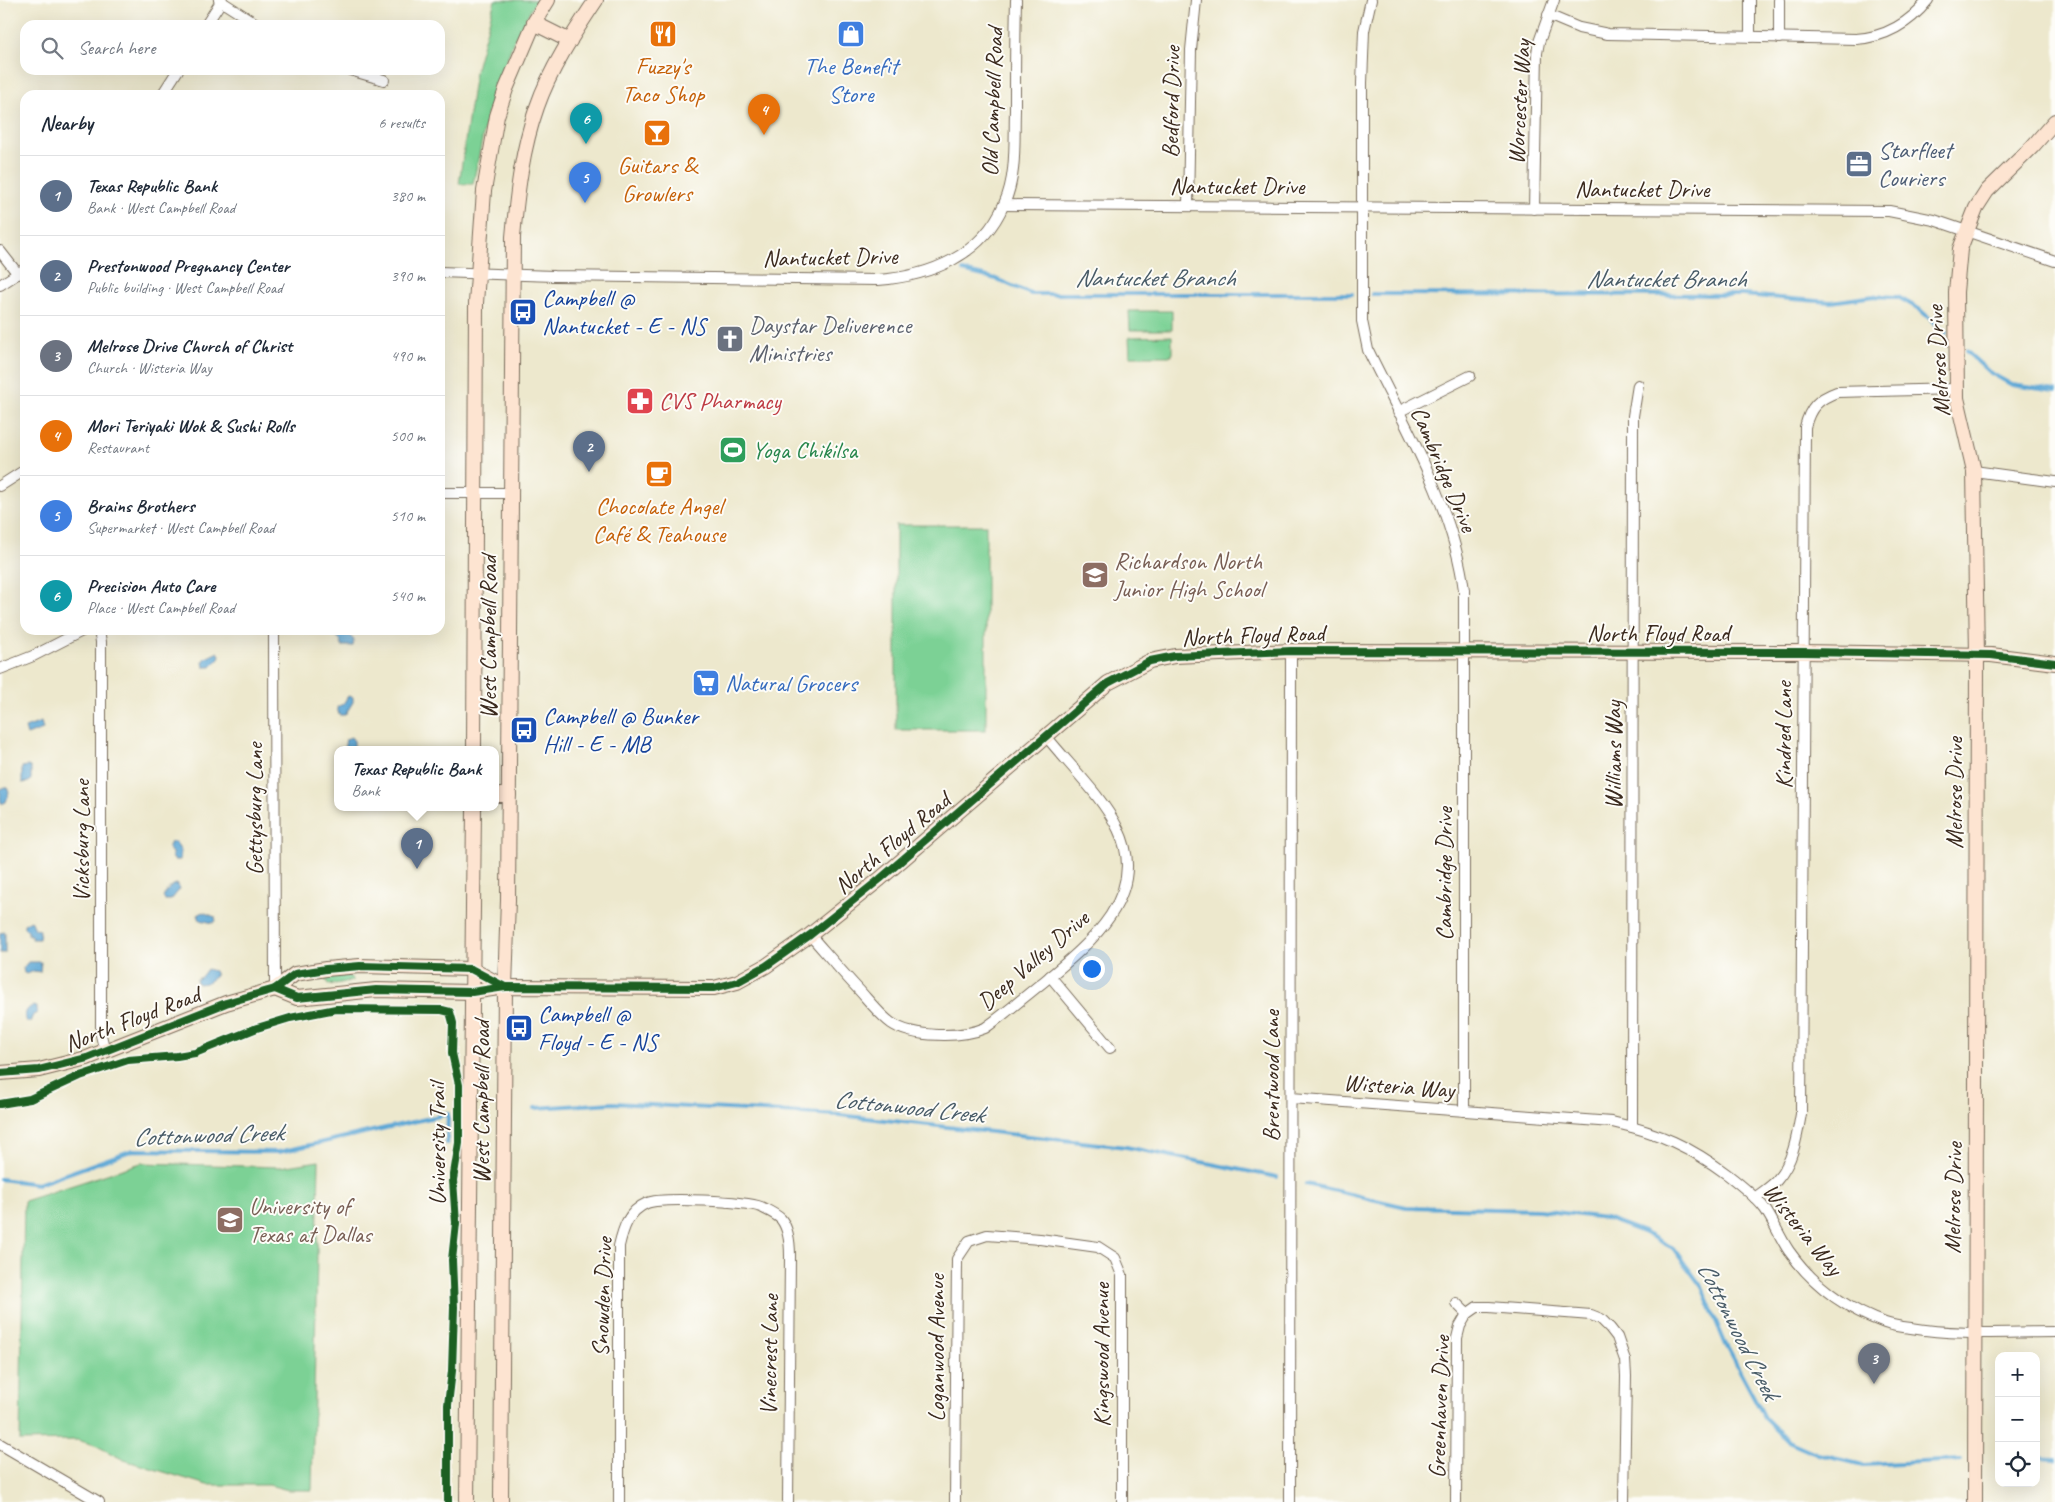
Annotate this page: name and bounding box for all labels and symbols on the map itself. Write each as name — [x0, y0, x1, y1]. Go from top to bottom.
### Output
restaurant icon: Fuzzy's Taco Shop — [648, 19, 678, 49]
shop icon: The Benefit Store — [836, 19, 866, 49]
street label: Old Campbell Road — [974, 23, 1010, 177]
street label: Worcester Way — [1501, 37, 1537, 165]
street label: Bedford Drive — [1155, 44, 1187, 158]
place label: Fuzzy's Taco Shop — [622, 51, 706, 109]
place label: The Benefit Store — [804, 51, 901, 109]
pin: 4 — [748, 94, 780, 135]
pin: 6 — [570, 103, 602, 144]
bar icon: Guitars & Growlers — [642, 118, 672, 148]
place label: Starfleet Couriers — [1878, 135, 1955, 193]
office icon: Starfleet Couriers — [1844, 149, 1874, 179]
place label: Guitars & Growlers — [617, 150, 699, 208]
pin: 5 — [569, 162, 601, 203]
street label: Nantucket Drive — [1170, 171, 1307, 201]
street label: Nantucket Drive — [1575, 174, 1712, 204]
street label: Nantucket Drive — [762, 241, 900, 273]
water label: Nantucket Branch — [1075, 262, 1237, 294]
water label: Nantucket Branch — [1586, 263, 1748, 295]
place label: Campbell @ Nantucket - E - NS — [542, 283, 709, 341]
bus stop icon: Campbell @ Nantucket - E - NS — [508, 297, 538, 327]
street label: Melrose Drive — [1919, 302, 1957, 418]
place label: Daystar Deliverence Ministries — [749, 310, 913, 368]
church icon: Daystar Deliverence Ministries — [715, 324, 745, 354]
pharmacy icon: CVS Pharmacy — [625, 386, 655, 416]
place label: CVS Pharmacy — [659, 386, 783, 416]
street label: Cambridge Drive — [1404, 402, 1485, 538]
pin: 2 — [573, 431, 605, 472]
sports icon: Yoga Chikilsa — [718, 435, 748, 465]
place label: Yoga Chikilsa — [752, 435, 859, 465]
cafe icon: Chocolate Angel Café & Teahouse — [644, 459, 674, 489]
place label: Chocolate Angel Café & Teahouse — [593, 491, 727, 549]
place label: Richardson North Junior High School — [1113, 546, 1268, 604]
street label: West Campbell Road — [473, 552, 503, 719]
school or university icon: Richardson North Junior High School — [1080, 560, 1110, 590]
street label: North Floyd Road — [1181, 617, 1328, 652]
street label: North Floyd Road — [1587, 618, 1733, 648]
supermarket icon: Natural Grocers — [691, 668, 721, 698]
place label: Natural Grocers — [725, 668, 860, 698]
street label: Kindred Lane — [1768, 679, 1798, 789]
street label: Williams Way — [1598, 699, 1628, 809]
place label: Campbell @ Bunker Hill - E - MB — [543, 701, 700, 759]
bus stop icon: Campbell @ Bunker Hill - E - MB — [509, 715, 539, 745]
street label: Melrose Drive — [1939, 735, 1969, 849]
street label: Gettysburg Lane — [239, 740, 269, 875]
street label: Vicksburg Lane — [66, 777, 96, 902]
street label: North Floyd Road — [828, 783, 959, 900]
street label: Cambridge Drive — [1429, 805, 1459, 941]
pin: 1 — [401, 828, 433, 869]
street label: Deep Valley Drive — [971, 902, 1097, 1017]
your location — [1079, 956, 1105, 982]
street label: North Floyd Road — [60, 978, 207, 1059]
place label: Campbell @ Floyd - E - NS — [538, 999, 660, 1057]
street label: Brentwood Lane — [1256, 1008, 1286, 1142]
bus stop icon: Campbell @ Floyd - E - NS — [504, 1013, 534, 1043]
street label: West Campbell Road — [466, 1017, 496, 1184]
street label: Wisteria Way — [1343, 1067, 1457, 1105]
street label: University Trail — [422, 1079, 452, 1205]
water label: Cottonwood Creek — [833, 1083, 990, 1131]
water label: Cottonwood Creek — [133, 1116, 288, 1154]
street label: Melrose Drive — [1937, 1140, 1969, 1254]
street label: Wisteria Way — [1756, 1176, 1851, 1283]
place label: University of Texas at Dallas — [249, 1191, 373, 1249]
school or university icon: University of Texas at Dallas — [215, 1205, 245, 1235]
street label: Snowden Drive — [585, 1235, 619, 1357]
water label: Cottonwood Creek — [1690, 1256, 1789, 1409]
street label: Loganwood Avenue — [921, 1272, 951, 1422]
street label: Kingswood Avenue — [1086, 1281, 1116, 1427]
street label: Vinecrest Lane — [753, 1292, 785, 1416]
street label: Greenhaven Drive — [1422, 1333, 1457, 1479]
pin: 3 — [1858, 1343, 1890, 1384]

